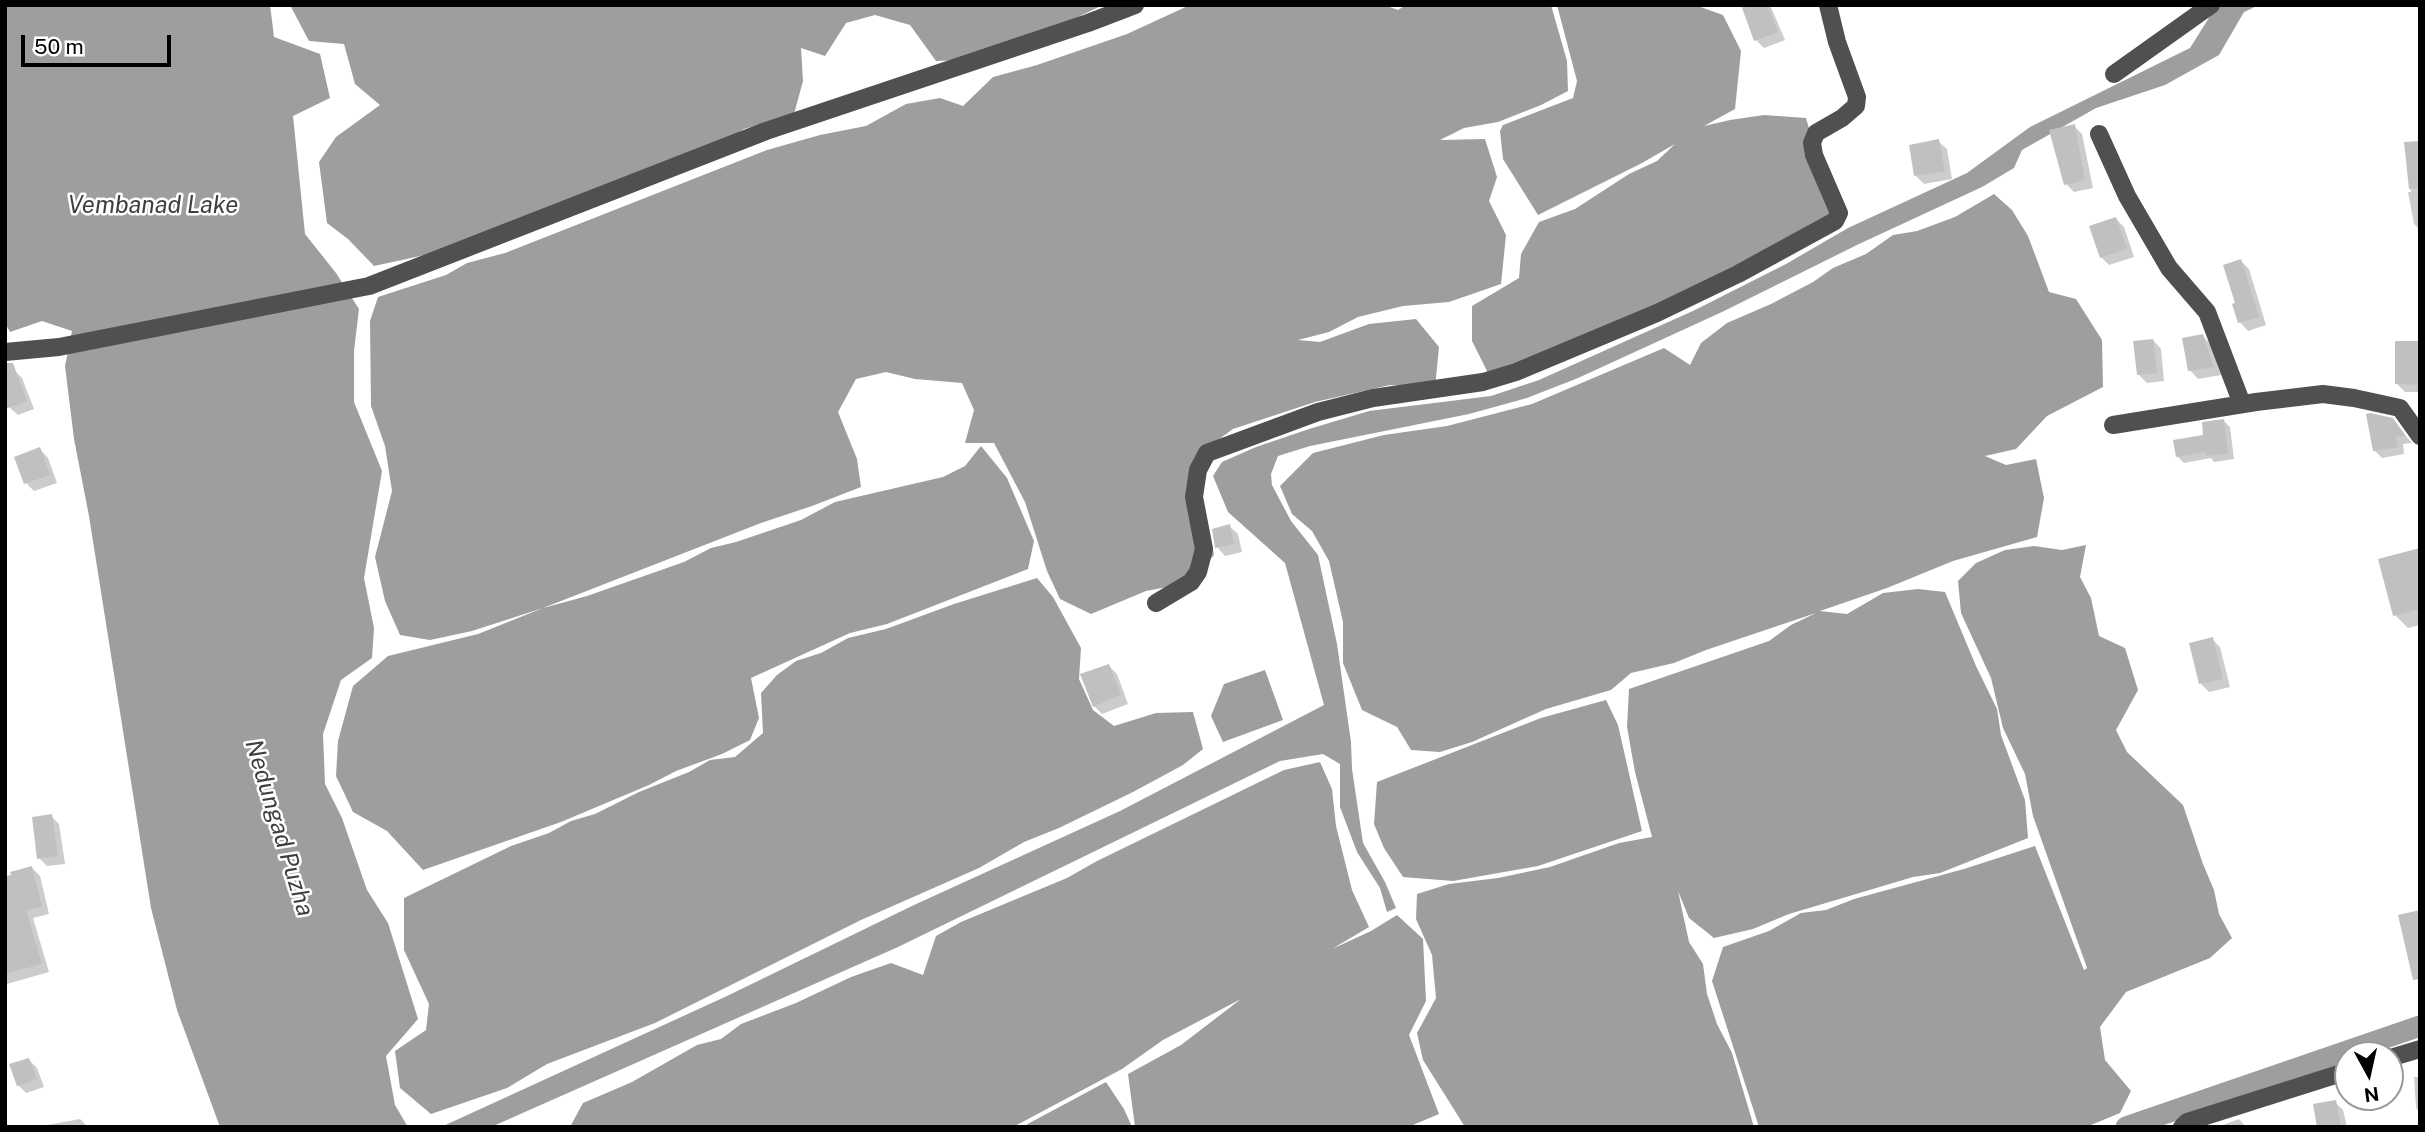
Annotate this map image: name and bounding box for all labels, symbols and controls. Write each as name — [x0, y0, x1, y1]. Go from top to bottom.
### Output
scale bar — [24, 21, 175, 65]
text: 50 m — [34, 34, 84, 59]
water label: Vembanad Lake — [68, 192, 238, 220]
water label: Nedungad Puzha — [238, 736, 320, 920]
north arrow — [2334, 1041, 2404, 1111]
text: N — [2363, 1083, 2381, 1107]

